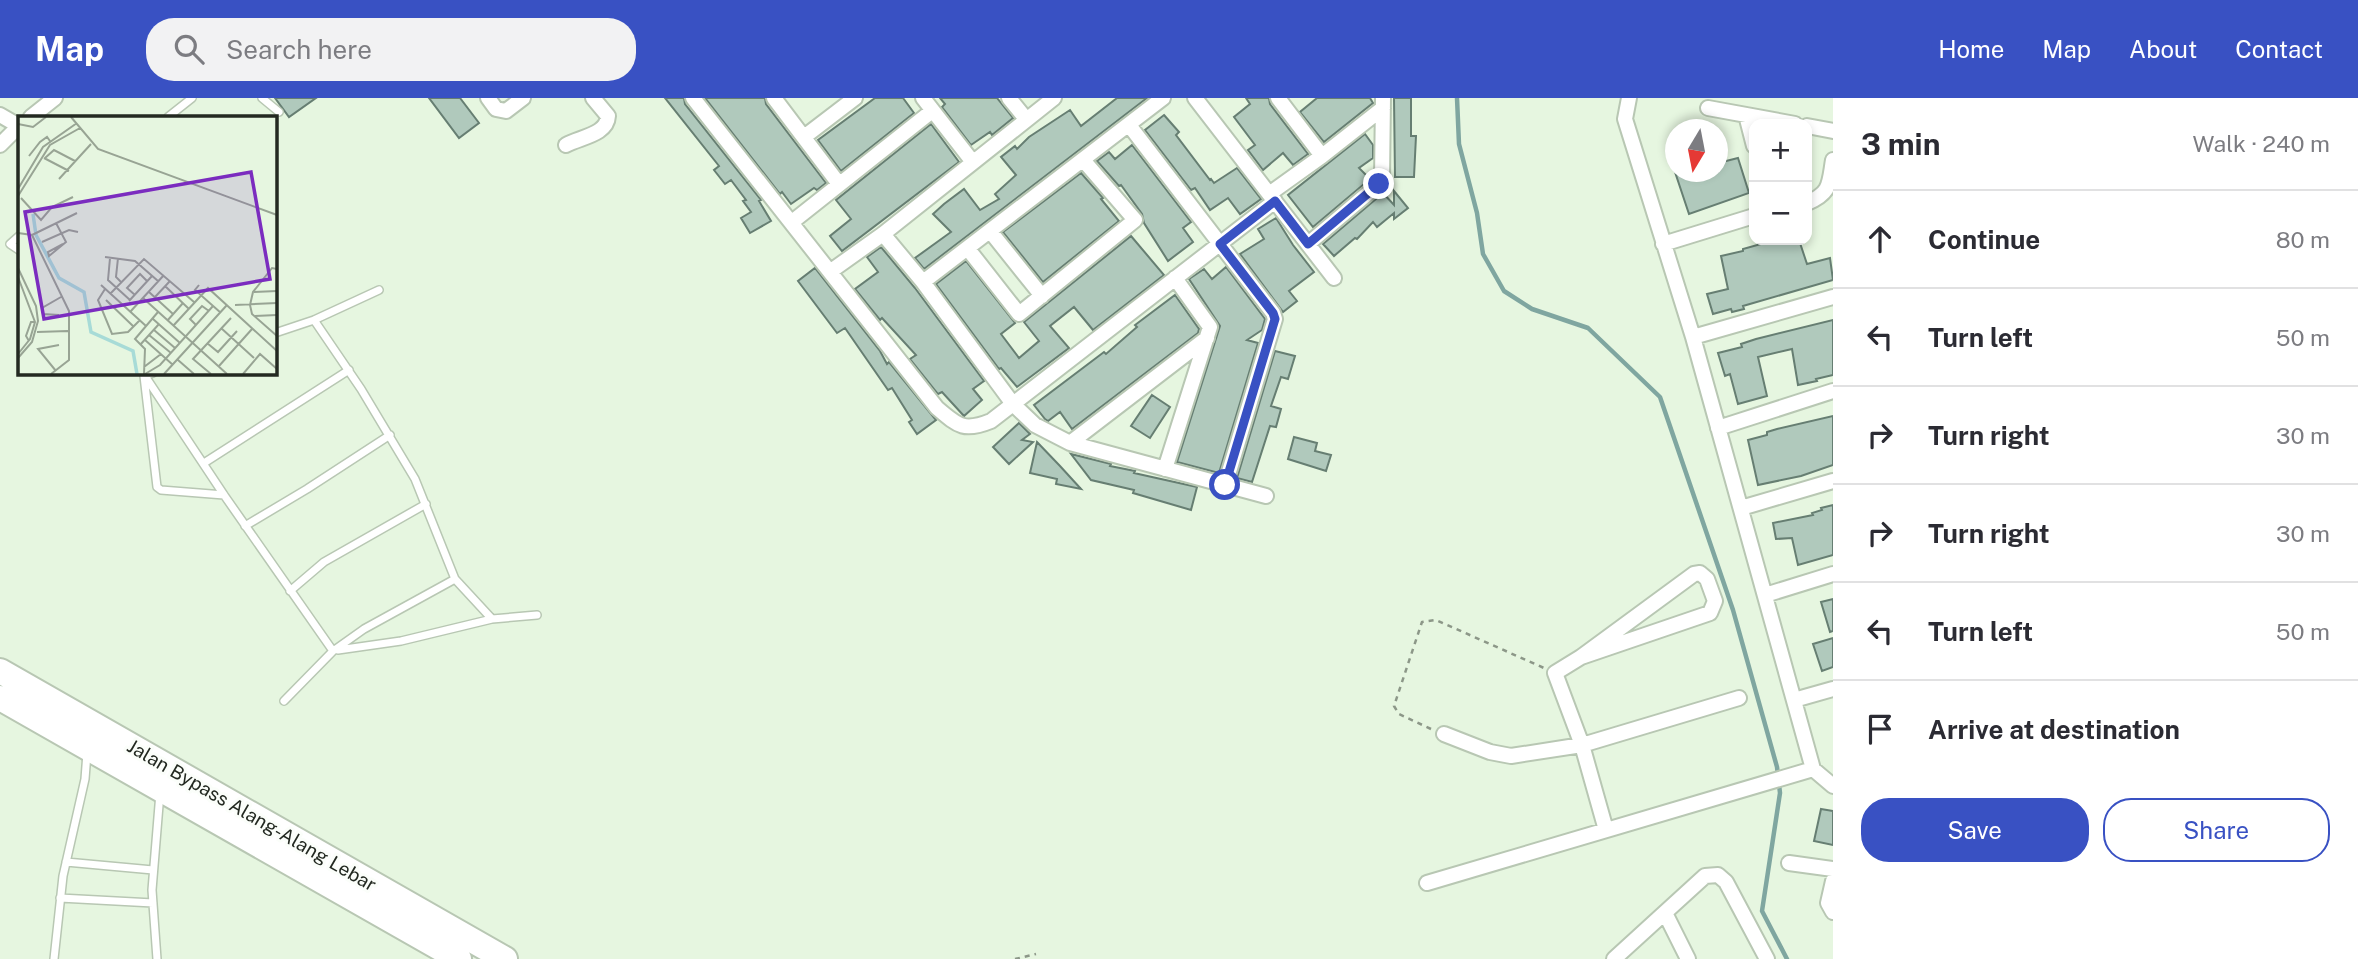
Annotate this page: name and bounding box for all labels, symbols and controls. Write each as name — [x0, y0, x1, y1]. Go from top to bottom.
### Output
search box — [146, 18, 636, 81]
text: Map — [35, 30, 104, 68]
icon: search — [170, 30, 208, 68]
text: Search here — [226, 34, 372, 65]
text: Home — [1938, 35, 2004, 63]
text: Map — [2042, 35, 2091, 63]
text: About — [2129, 35, 2197, 63]
text: Contact — [2235, 35, 2323, 63]
inset map — [18, 116, 276, 374]
north arrow — [1665, 119, 1728, 182]
map controls — [1749, 119, 1812, 245]
button: + — [1749, 119, 1812, 182]
text: 3 min — [1861, 126, 1940, 162]
text: Walk · 240 m — [2193, 130, 2330, 157]
route end — [1363, 168, 1394, 199]
button: − — [1749, 182, 1812, 245]
icon: ahead — [1861, 220, 1899, 258]
text: Continue — [1928, 224, 2040, 255]
text: 80 m — [2276, 226, 2330, 253]
icon: left — [1861, 318, 1899, 356]
text: Turn left — [1928, 322, 2033, 353]
text: 50 m — [2276, 324, 2330, 351]
icon: right — [1861, 416, 1899, 454]
text: Turn right — [1928, 420, 2050, 451]
text: 30 m — [2276, 422, 2330, 449]
route start — [1209, 469, 1240, 500]
icon: right — [1861, 514, 1899, 552]
text: Turn right — [1928, 518, 2050, 549]
text: 30 m — [2276, 520, 2330, 547]
icon: left — [1861, 612, 1899, 650]
text: Turn left — [1928, 616, 2033, 647]
text: 50 m — [2276, 618, 2330, 645]
icon: arrive — [1861, 710, 1899, 748]
text: Arrive at destination — [1928, 714, 2180, 745]
street label: Jalan Bypass Alang-Alang Lebar — [124, 735, 380, 895]
button: Save — [1861, 798, 2089, 862]
button: Share — [2103, 798, 2330, 862]

